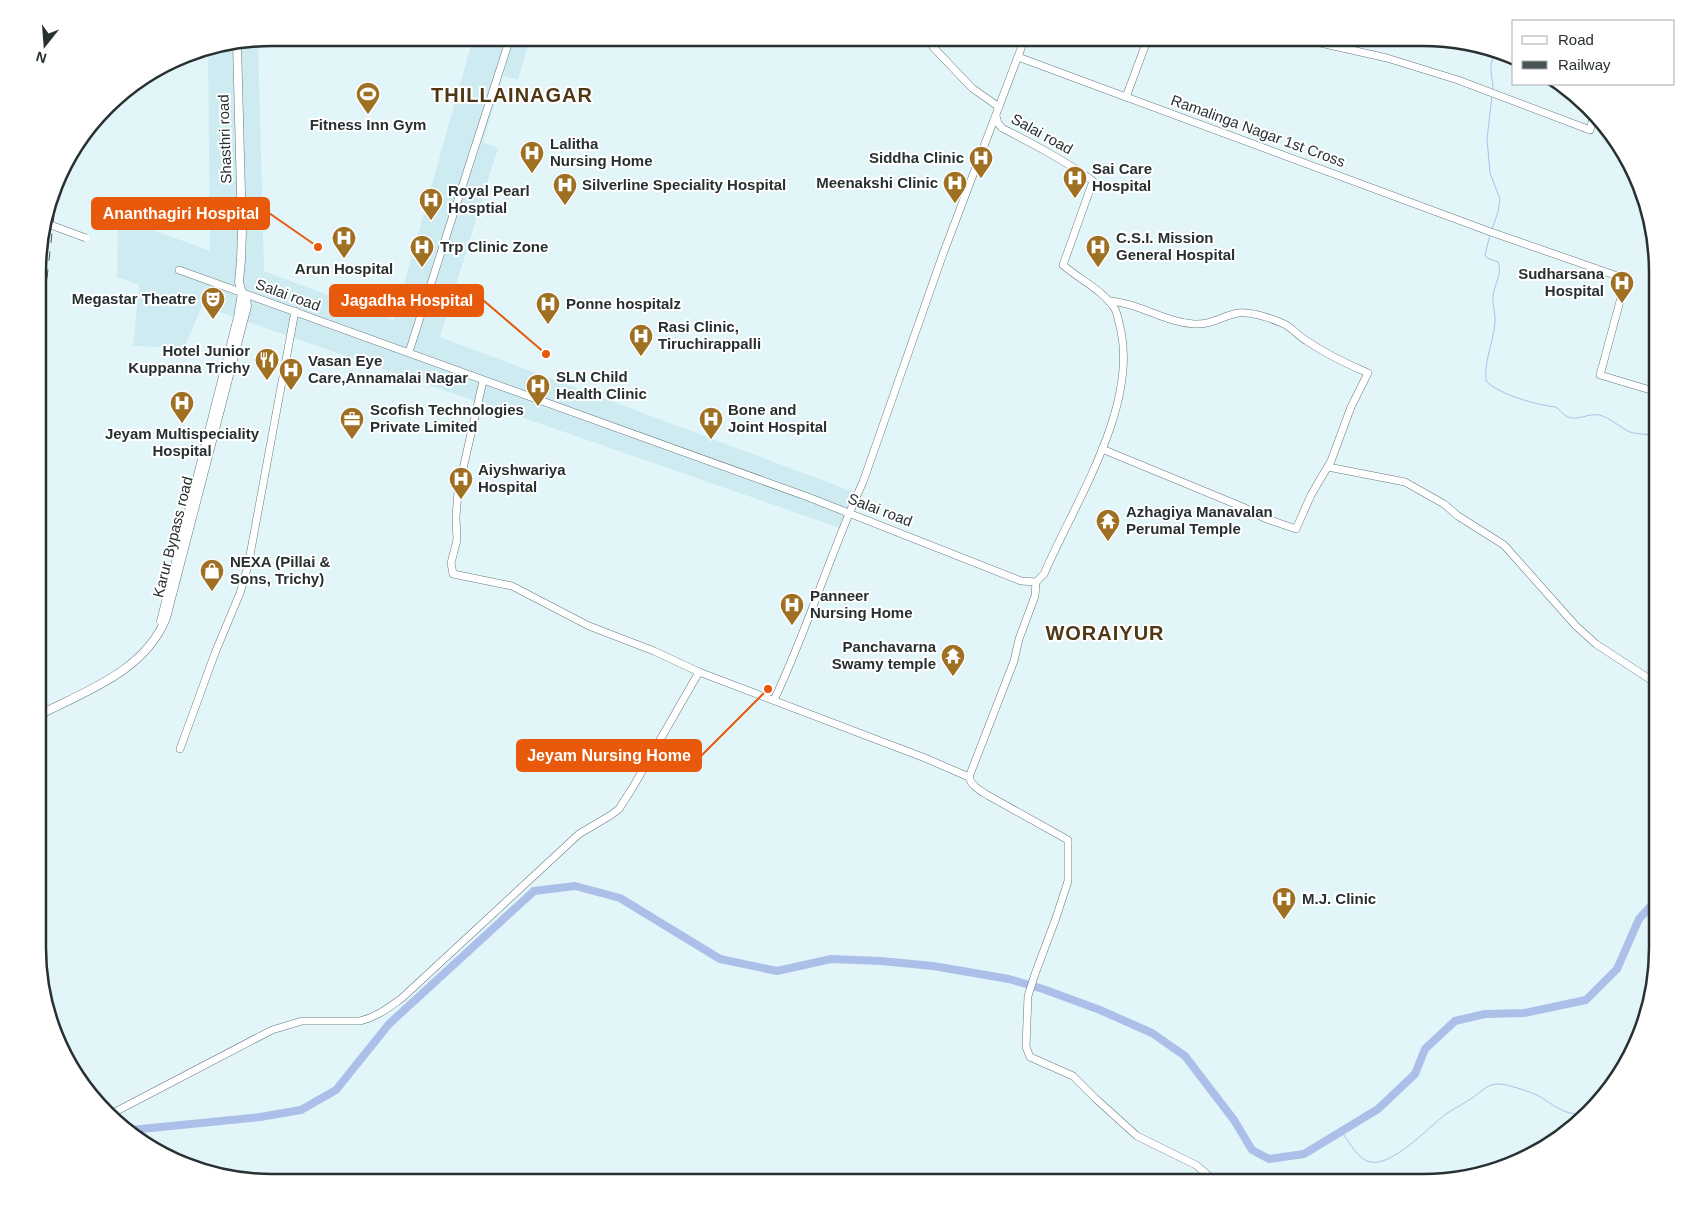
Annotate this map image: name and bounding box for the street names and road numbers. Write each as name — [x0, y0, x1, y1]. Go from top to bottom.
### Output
street label: Ramalinga Nagar 1st Cross — [1169, 91, 1348, 170]
street label: Shasthri road — [214, 94, 235, 184]
street label: Salai road — [1009, 110, 1076, 157]
street label: Salai road — [254, 275, 323, 314]
street label: Karur Bypass road — [149, 475, 196, 599]
street label: Salai road — [846, 489, 915, 530]

